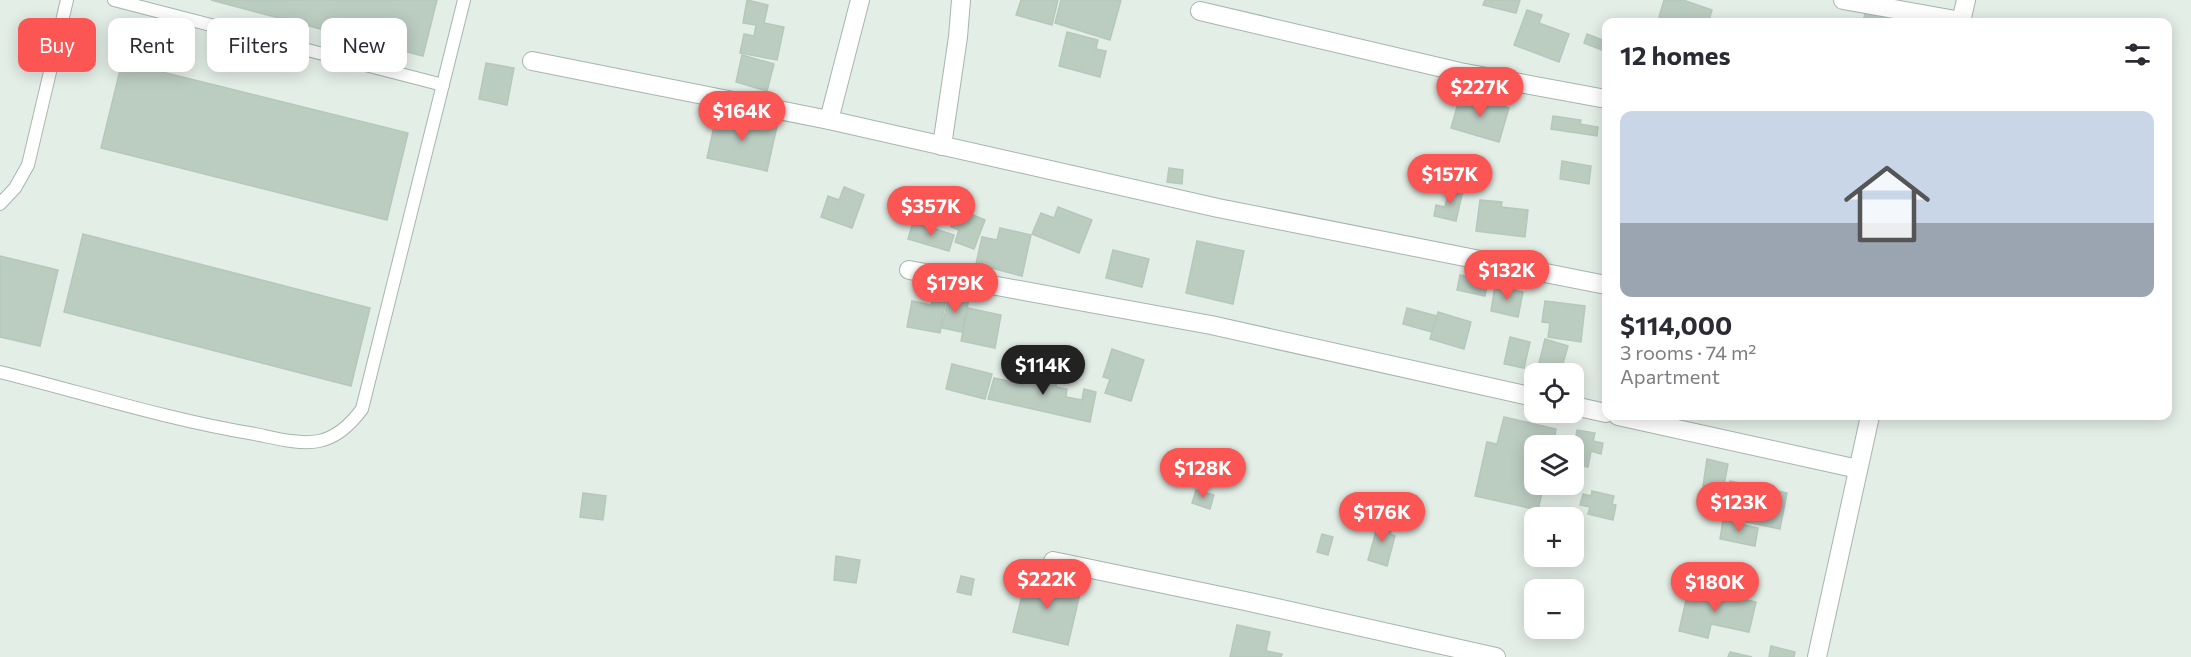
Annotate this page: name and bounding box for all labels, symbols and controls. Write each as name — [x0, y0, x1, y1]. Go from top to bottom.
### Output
chip: Buy — [18, 18, 96, 72]
chip: Rent — [108, 18, 195, 72]
chip: Filters — [207, 18, 309, 72]
chip: New — [321, 18, 407, 72]
icon: filters — [2121, 38, 2154, 71]
text: 12 homes — [1620, 39, 1731, 70]
pin: $227K — [1438, 67, 1522, 118]
text: $227K — [1450, 74, 1510, 98]
pin: $164K — [700, 91, 784, 142]
text: $164K — [712, 98, 772, 122]
icon: home — [1833, 150, 1941, 258]
pin: $157K — [1408, 154, 1492, 205]
text: $157K — [1421, 161, 1479, 185]
pin: $357K — [889, 186, 973, 237]
text: $357K — [901, 193, 961, 217]
pin: $132K — [1465, 250, 1549, 301]
text: $132K — [1478, 257, 1536, 281]
pin: $179K — [913, 263, 997, 314]
text: $179K — [926, 270, 984, 294]
text: $114,000 — [1620, 309, 1732, 340]
text: 3 rooms · 74 m² — [1620, 340, 1756, 364]
pin: $114K — [1001, 345, 1085, 396]
text: $114K — [1015, 352, 1071, 376]
map controls — [1524, 363, 1584, 639]
button: locate — [1524, 363, 1584, 423]
text: Apartment — [1620, 364, 1720, 388]
button: layers — [1524, 435, 1584, 495]
pin: $128K — [1161, 448, 1245, 499]
text: $128K — [1174, 455, 1232, 479]
pin: $123K — [1697, 482, 1781, 533]
text: $123K — [1710, 489, 1768, 513]
pin: $176K — [1340, 492, 1424, 543]
text: $176K — [1353, 499, 1411, 523]
button: + — [1524, 507, 1584, 567]
pin: $222K — [1005, 559, 1089, 610]
pin: $180K — [1673, 562, 1757, 613]
text: $222K — [1017, 566, 1077, 590]
text: $180K — [1685, 569, 1745, 593]
button: − — [1524, 579, 1584, 639]

